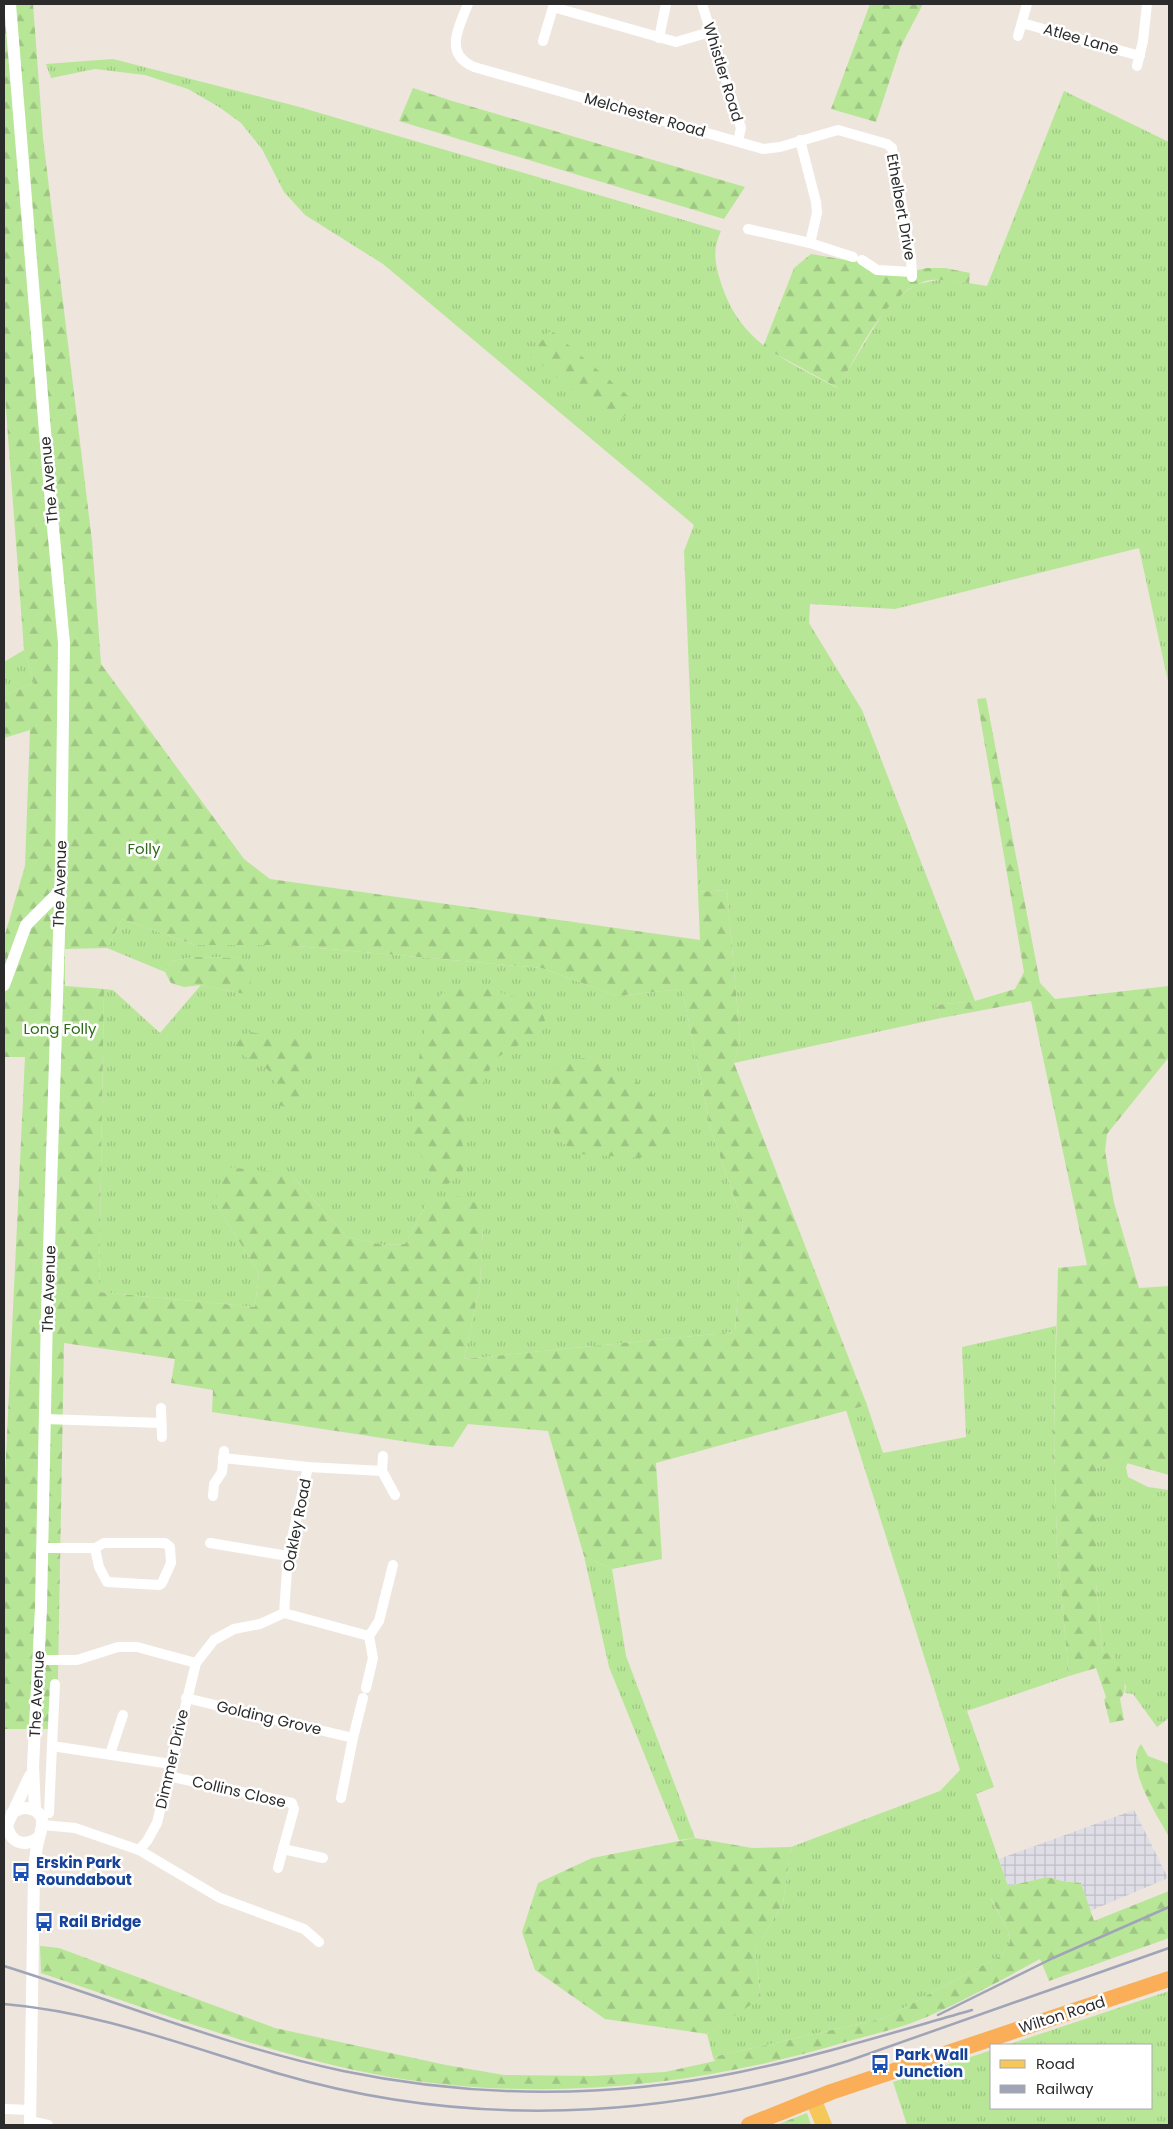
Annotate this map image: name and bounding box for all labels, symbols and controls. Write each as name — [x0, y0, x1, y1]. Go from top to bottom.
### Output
street label: Atlee Lane — [1041, 18, 1121, 59]
street label: Whistler Road — [698, 20, 749, 124]
street label: Melchester Road — [582, 87, 708, 142]
street label: Ethelbert Drive — [882, 152, 921, 262]
street label: The Avenue — [34, 436, 63, 524]
park label: Folly — [128, 838, 161, 859]
street label: The Avenue — [47, 840, 72, 928]
park label: Long Folly — [24, 1018, 97, 1039]
street label: The Avenue — [36, 1245, 61, 1333]
street label: Oakley Road — [277, 1477, 316, 1573]
street label: The Avenue — [24, 1650, 49, 1738]
street label: Golding Grove — [215, 1695, 324, 1740]
street label: Dimmer Drive — [150, 1707, 193, 1811]
street label: Collins Close — [190, 1771, 288, 1813]
place label: Erskin Park Roundabout — [36, 1852, 132, 1890]
bus stop icon: Erskin Park Roundabout — [10, 1861, 32, 1883]
bus stop icon: Rail Bridge — [33, 1911, 55, 1933]
place label: Rail Bridge — [59, 1911, 141, 1932]
street label: Wilton Road — [1016, 1991, 1108, 2038]
place label: Park Wall Junction — [895, 2044, 968, 2082]
legend — [990, 2044, 1153, 2109]
bus stop icon: Park Wall Junction — [869, 2053, 891, 2075]
text: Road — [1036, 2053, 1075, 2074]
text: Railway — [1036, 2078, 1094, 2099]

